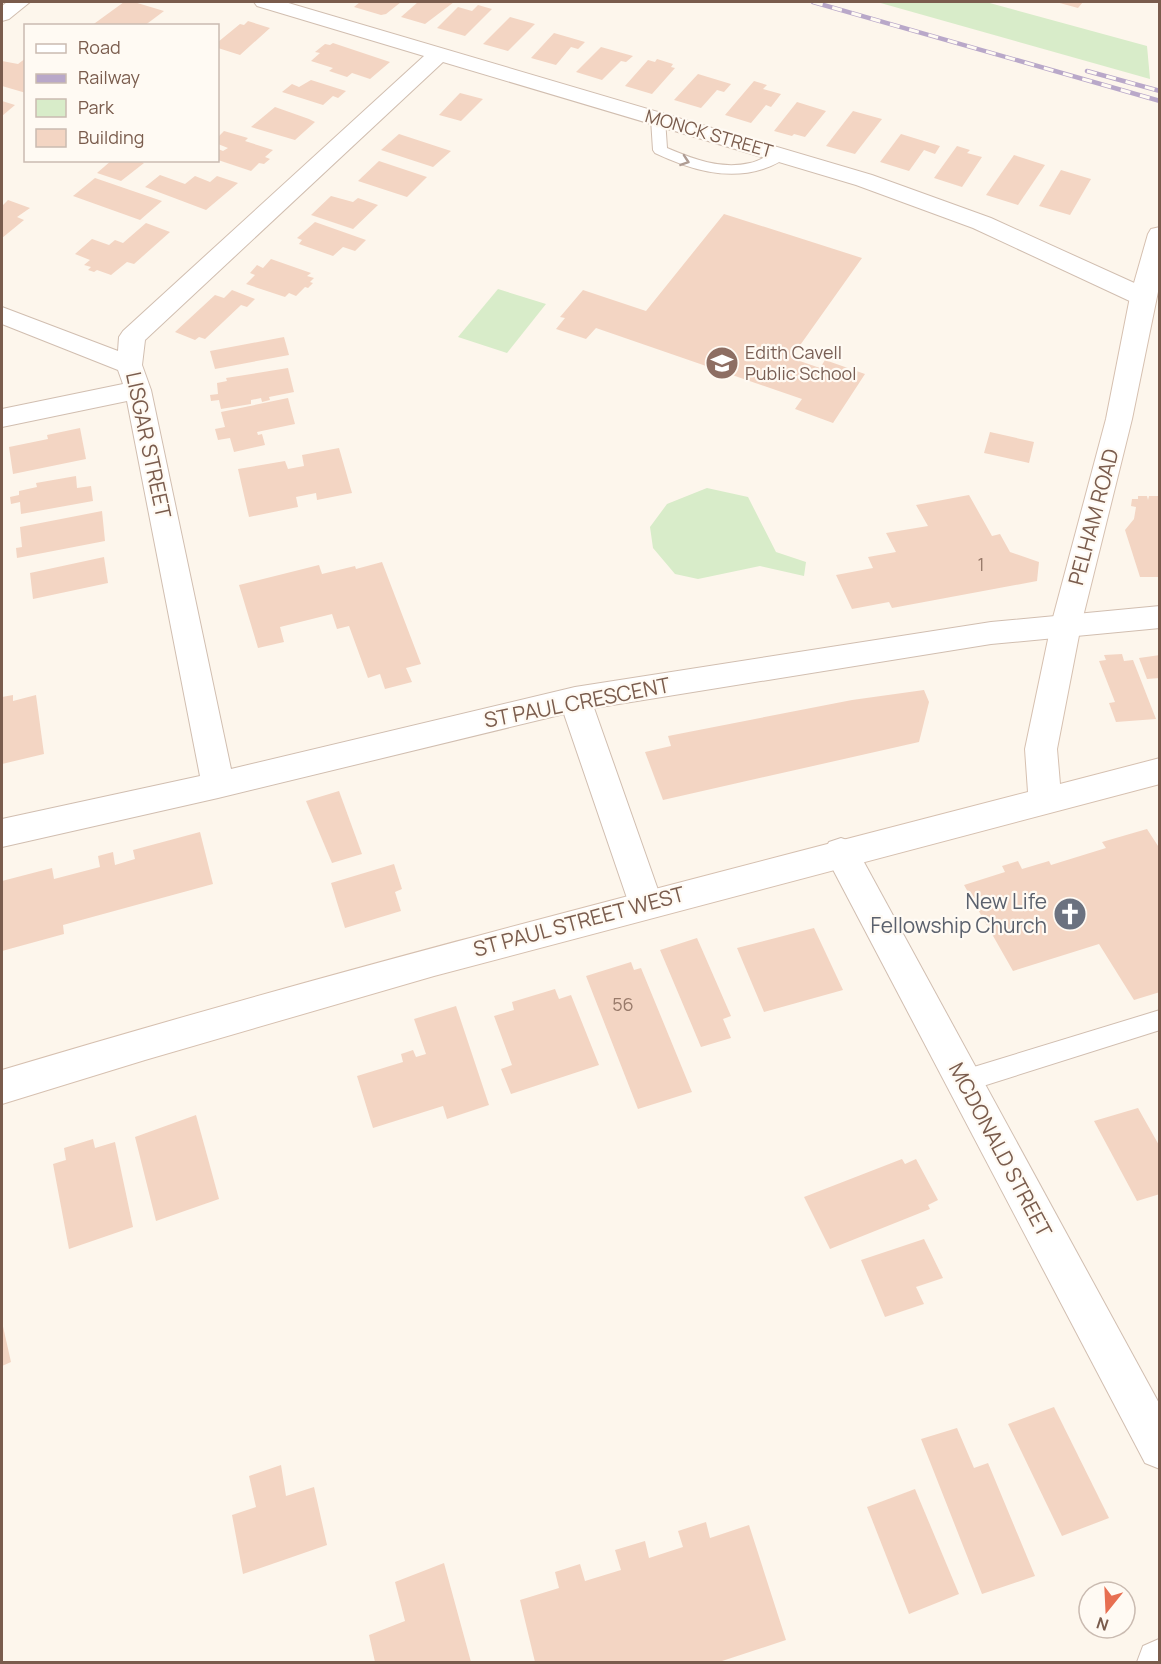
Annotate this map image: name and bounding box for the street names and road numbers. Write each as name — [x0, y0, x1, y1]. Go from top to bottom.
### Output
street label: MONCK STREET — [643, 103, 776, 163]
street label: LISGAR STREET — [120, 369, 178, 521]
street label: PELHAM ROAD — [1061, 445, 1125, 588]
street label: ST PAUL CRESCENT — [482, 670, 673, 734]
street label: ST PAUL STREET WEST — [470, 879, 688, 963]
street label: MCDONALD STREET — [943, 1057, 1059, 1242]

